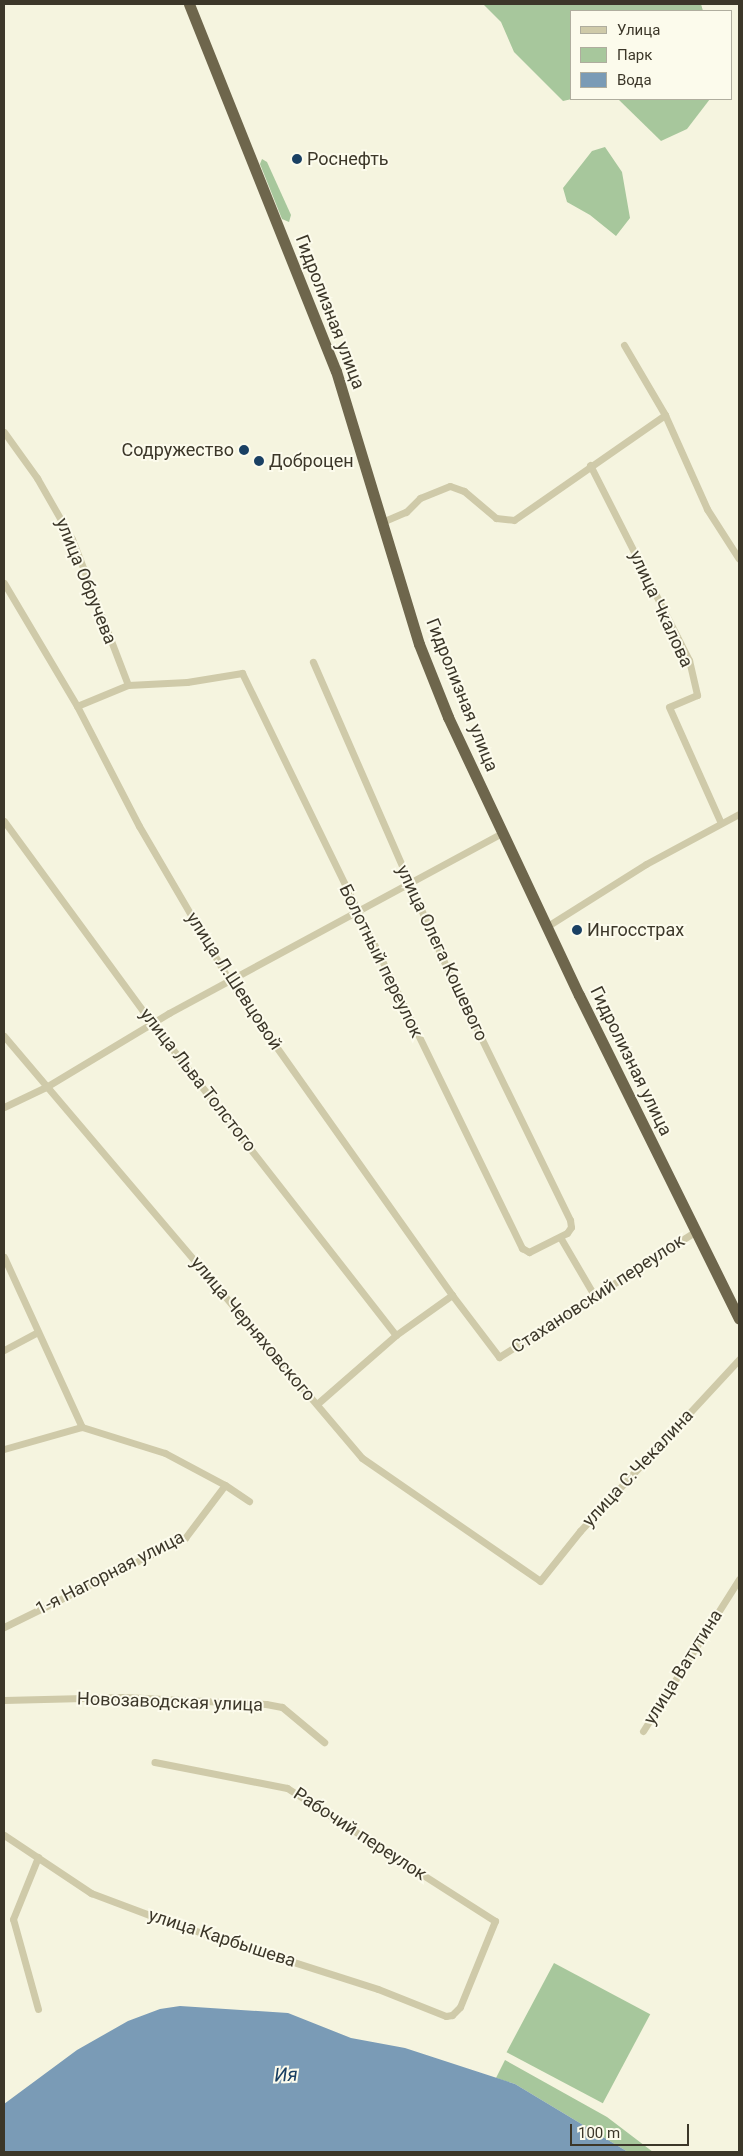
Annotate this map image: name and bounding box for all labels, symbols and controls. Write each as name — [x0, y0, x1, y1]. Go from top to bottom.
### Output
legend — [570, 10, 733, 100]
text: Улица — [617, 21, 660, 39]
text: Парк — [617, 46, 652, 64]
text: Вода — [617, 71, 652, 89]
place label: Роснефть — [307, 148, 389, 170]
marker: Роснефть — [291, 153, 303, 165]
street label: Гидролизная улица — [291, 232, 369, 392]
place label: Содружество — [121, 439, 234, 461]
marker: Содружество — [238, 444, 250, 456]
place label: Доброцен — [269, 450, 354, 472]
marker: Доброцен — [253, 455, 265, 467]
street label: улица Обручева — [51, 515, 121, 647]
street label: улица Чкалова — [624, 547, 698, 671]
street label: Гидролизная улица — [421, 615, 503, 775]
street label: улица Олега Кошевого — [392, 861, 492, 1045]
street label: Болотный переулок — [335, 881, 427, 1041]
street label: улица Л.Шевцовой — [181, 908, 287, 1054]
place label: Ингосстрах — [587, 919, 684, 941]
marker: Ингосстрах — [571, 924, 583, 936]
street label: Гидролизная улица — [585, 983, 677, 1139]
street label: улица Льва Толстого — [135, 1004, 261, 1156]
street label: Стахановский переулок — [507, 1230, 689, 1358]
street label: улица Черняховского — [186, 1252, 320, 1406]
street label: улица С.Чекалина — [578, 1405, 698, 1531]
street label: 1-я Нагорная улица — [32, 1526, 188, 1620]
street label: улица Ватутина — [639, 1606, 727, 1728]
street label: Новозаводская улица — [77, 1688, 263, 1716]
street label: Рабочий переулок — [289, 1783, 431, 1885]
street label: улица Карбышева — [146, 1904, 298, 1972]
water label: Ия — [274, 2063, 298, 2087]
scale bar — [573, 2114, 692, 2146]
text: 100 m — [578, 2124, 620, 2142]

